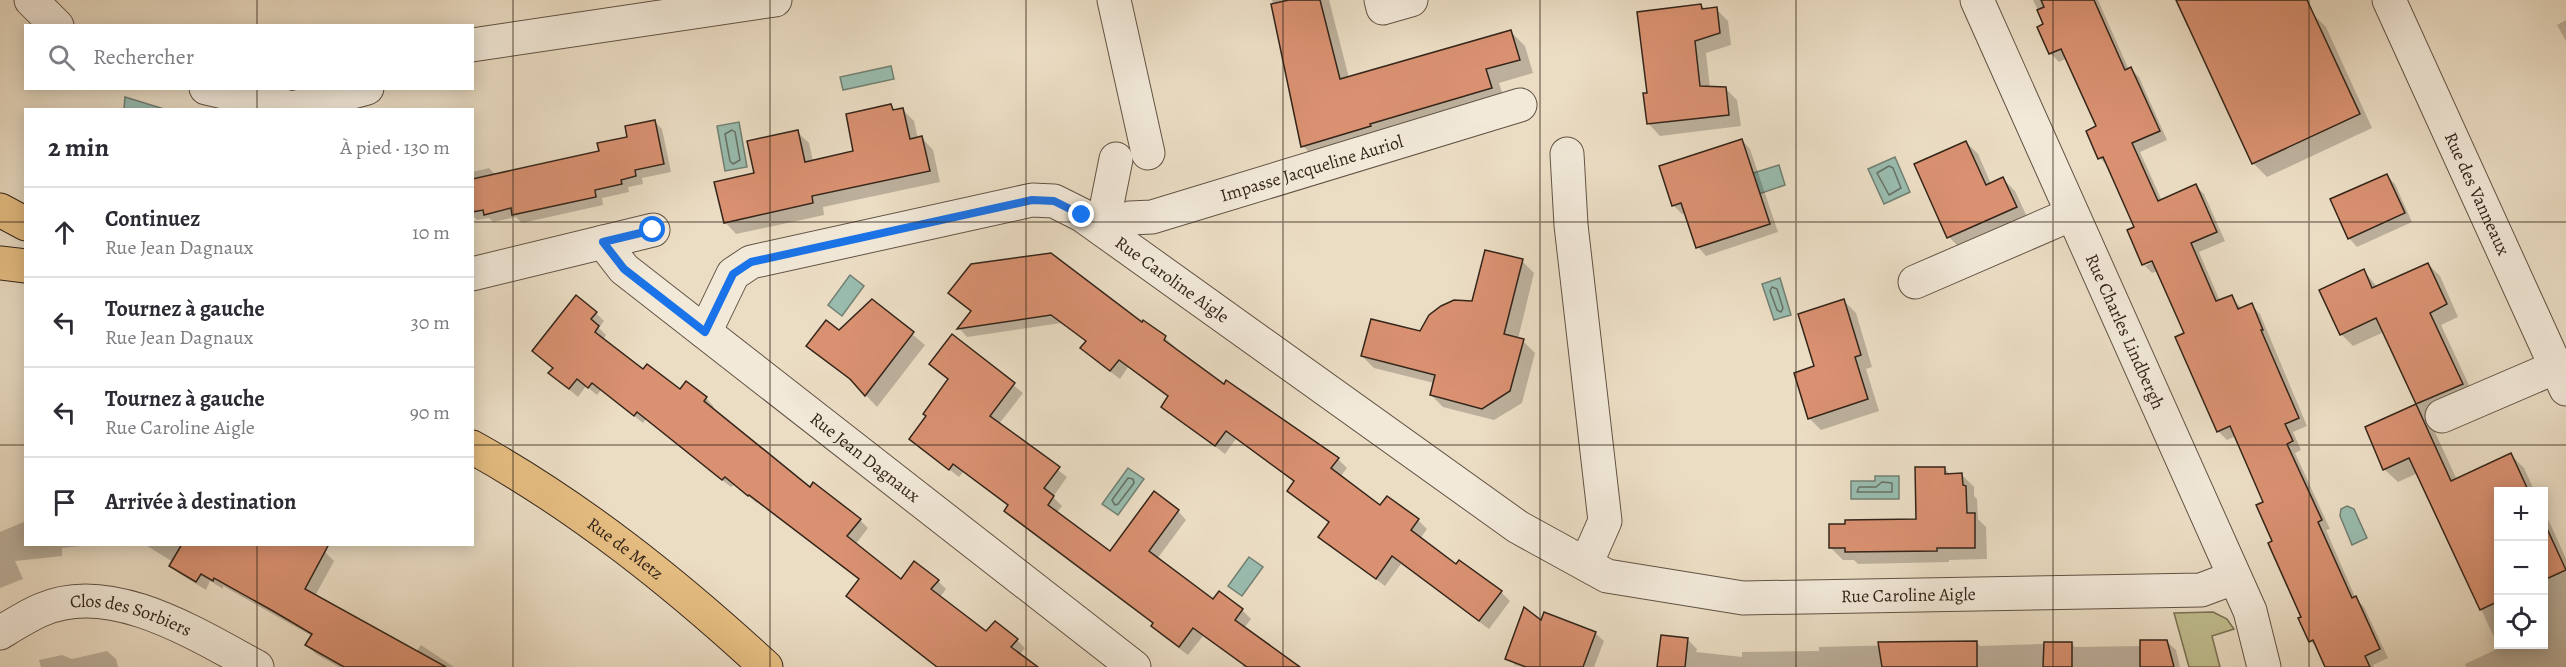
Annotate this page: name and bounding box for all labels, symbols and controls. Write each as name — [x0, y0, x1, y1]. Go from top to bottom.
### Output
search box — [24, 24, 474, 90]
icon: search — [45, 41, 78, 74]
text: Rechercher — [93, 42, 194, 72]
street label: Rue des Vanneaux — [2439, 128, 2516, 260]
street label: Impasse Jacqueline Auriol — [1217, 129, 1407, 208]
text: 2 min — [48, 130, 109, 165]
text: À pied · 130 m — [340, 134, 450, 161]
route end — [1068, 201, 1094, 227]
text: Continuez — [105, 204, 200, 234]
icon: ahead — [48, 216, 81, 249]
route start — [639, 216, 665, 242]
text: 10 m — [412, 219, 450, 246]
street label: Rue Caroline Aigle — [1110, 230, 1234, 329]
text: Rue Jean Dagnaux — [105, 234, 253, 261]
street label: Rue Charles Lindbergh — [2080, 250, 2170, 413]
text: Tournez à gauche — [105, 294, 265, 324]
icon: left — [48, 306, 81, 339]
text: 30 m — [410, 309, 450, 336]
text: Rue Jean Dagnaux — [105, 324, 253, 351]
text: Tournez à gauche — [105, 384, 265, 414]
icon: left — [48, 396, 81, 429]
text: 90 m — [410, 399, 450, 426]
street label: Rue Jean Dagnaux — [805, 407, 925, 508]
text: Rue Caroline Aigle — [105, 414, 255, 441]
icon: arrive — [48, 486, 81, 519]
text: Arrivée à destination — [105, 487, 296, 517]
map controls — [2494, 487, 2548, 649]
button: + — [2494, 487, 2548, 541]
street label: Rue de Metz — [582, 512, 669, 585]
button: − — [2494, 541, 2548, 595]
street label: Rue Caroline Aigle — [1841, 582, 1976, 608]
street label: Clos des Sorbiers — [69, 589, 196, 642]
button: locate — [2494, 595, 2548, 649]

